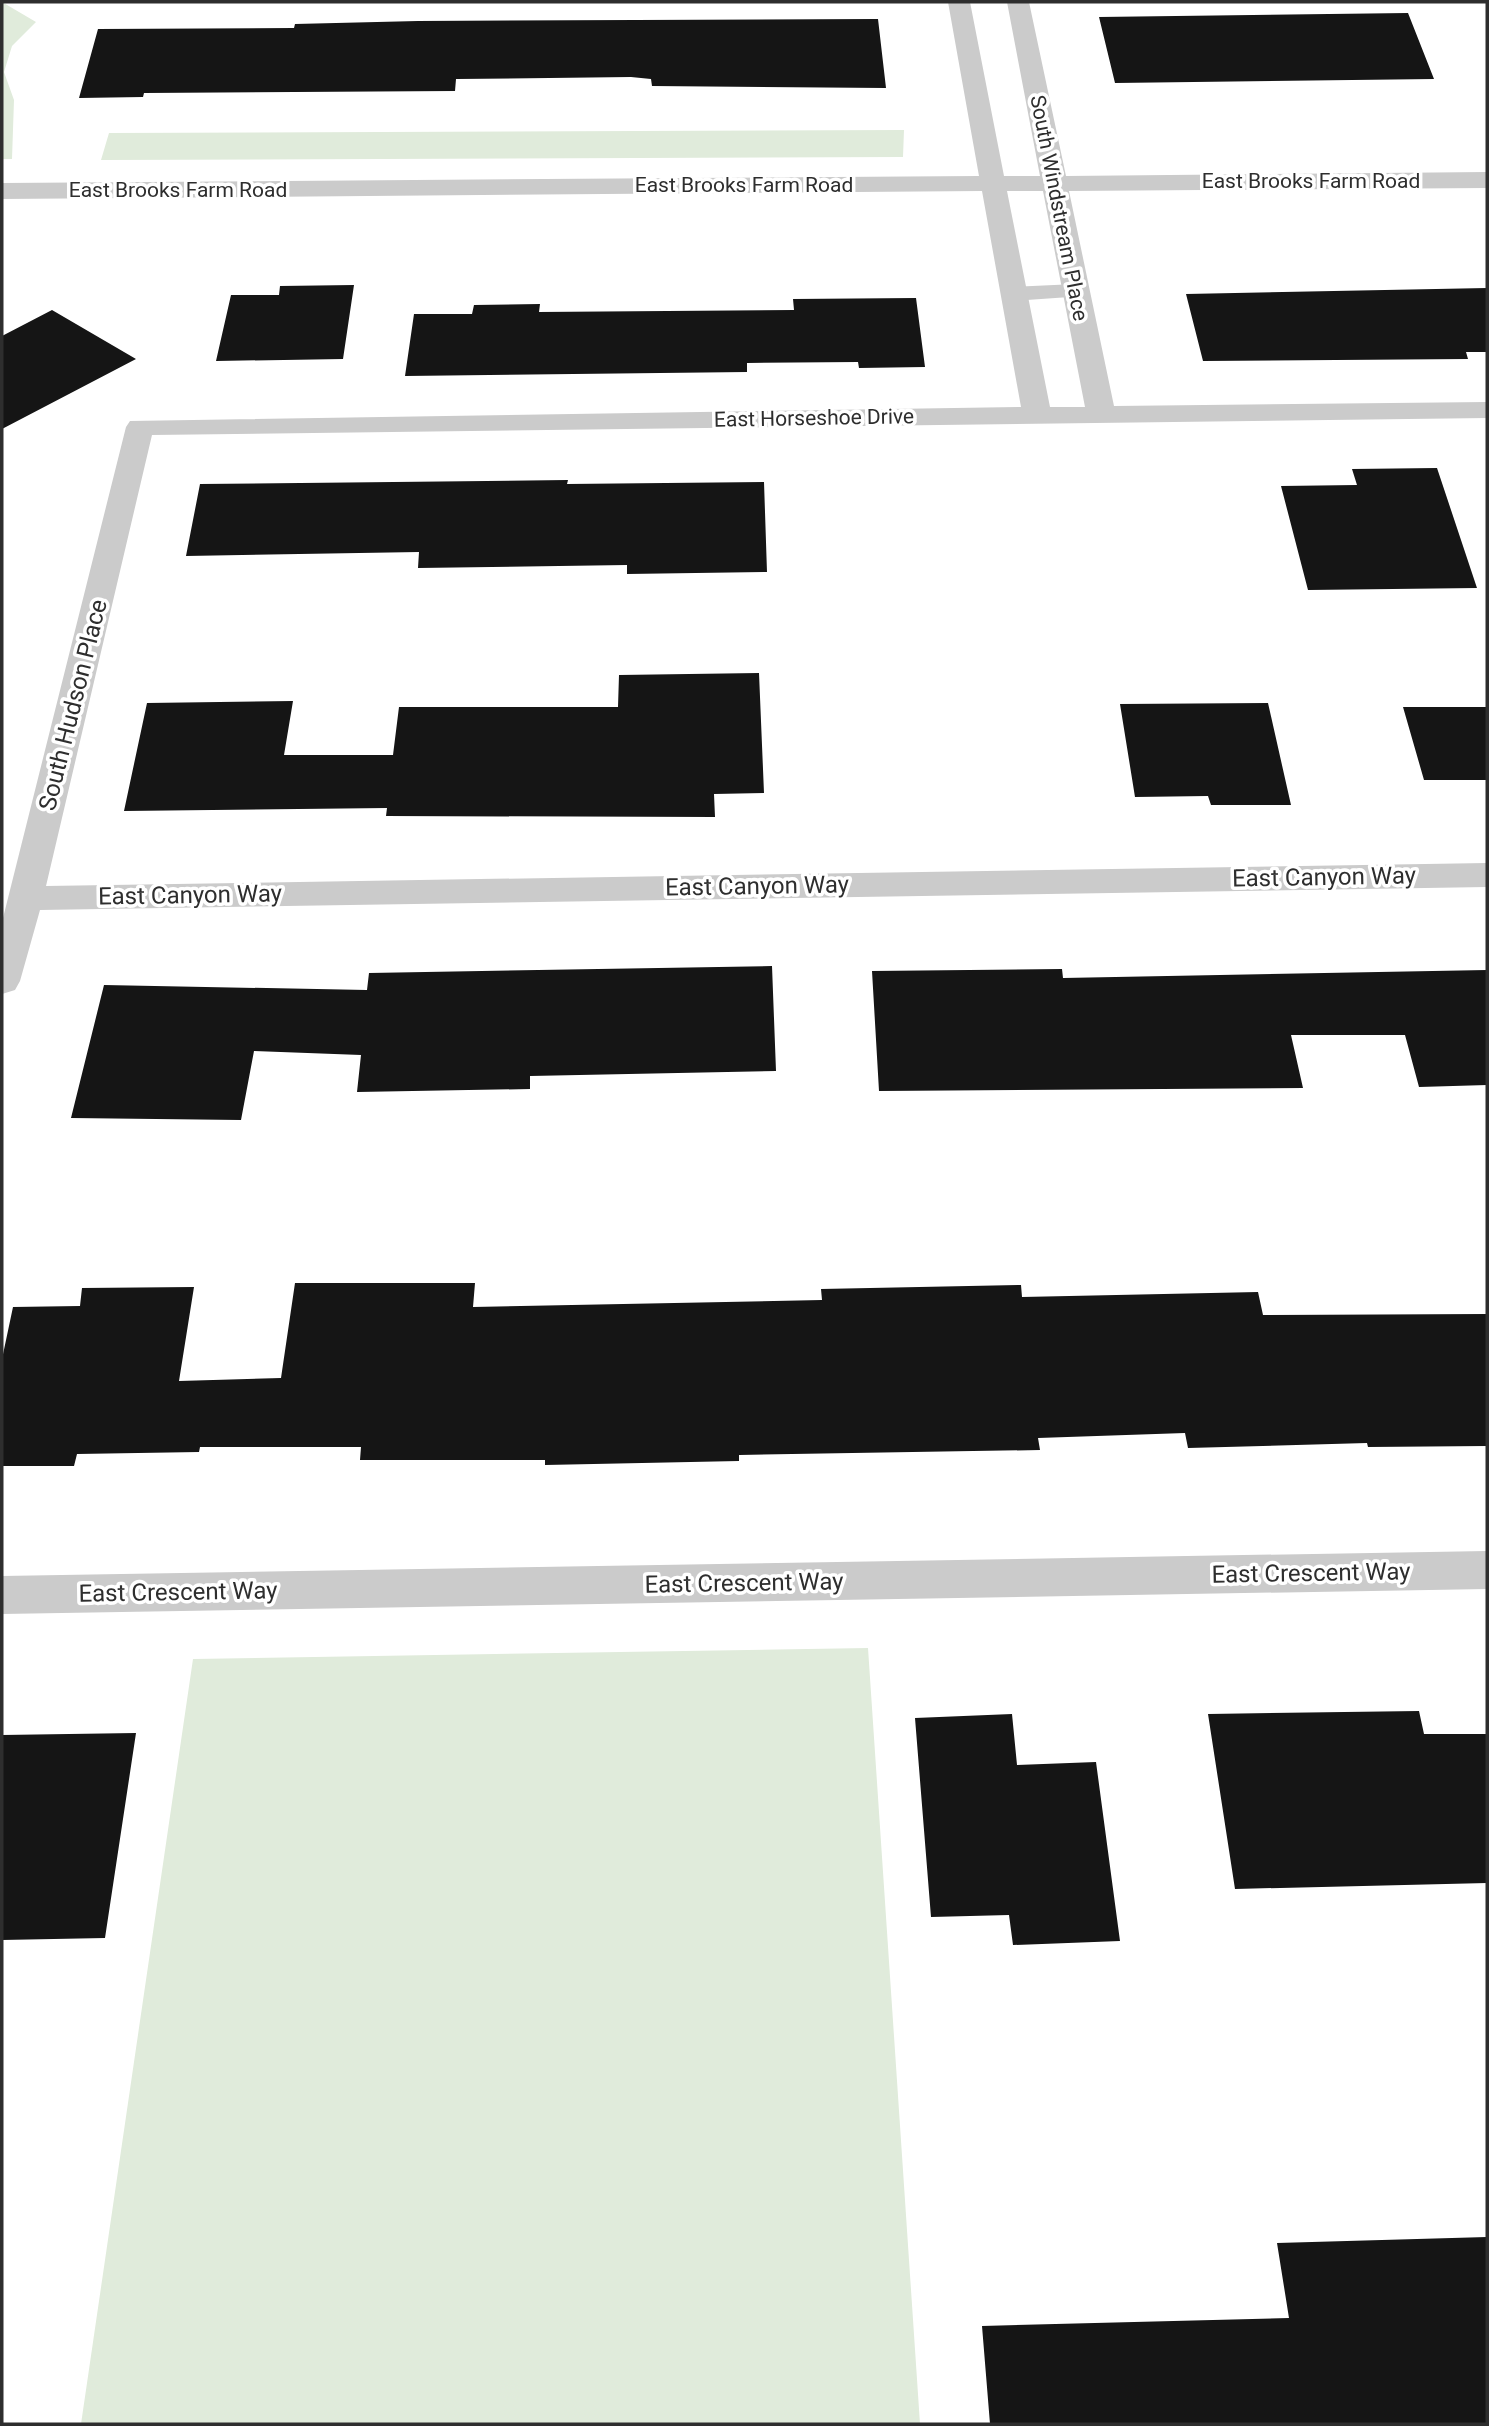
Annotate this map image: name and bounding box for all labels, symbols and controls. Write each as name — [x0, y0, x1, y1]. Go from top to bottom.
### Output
street label: South Windstream Place — [1025, 93, 1093, 323]
street label: East Brooks Farm Road — [1202, 169, 1420, 193]
street label: East Brooks Farm Road — [635, 173, 853, 197]
street label: East Brooks Farm Road — [69, 178, 287, 202]
street label: East Horseshoe Drive — [714, 404, 914, 432]
street label: South Hudson Place — [33, 596, 113, 814]
street label: East Canyon Way — [1232, 861, 1417, 893]
street label: East Canyon Way — [665, 870, 850, 902]
street label: East Canyon Way — [98, 879, 283, 911]
street label: East Crescent Way — [1211, 1557, 1411, 1589]
street label: East Crescent Way — [644, 1567, 844, 1599]
street label: East Crescent Way — [78, 1576, 278, 1608]

